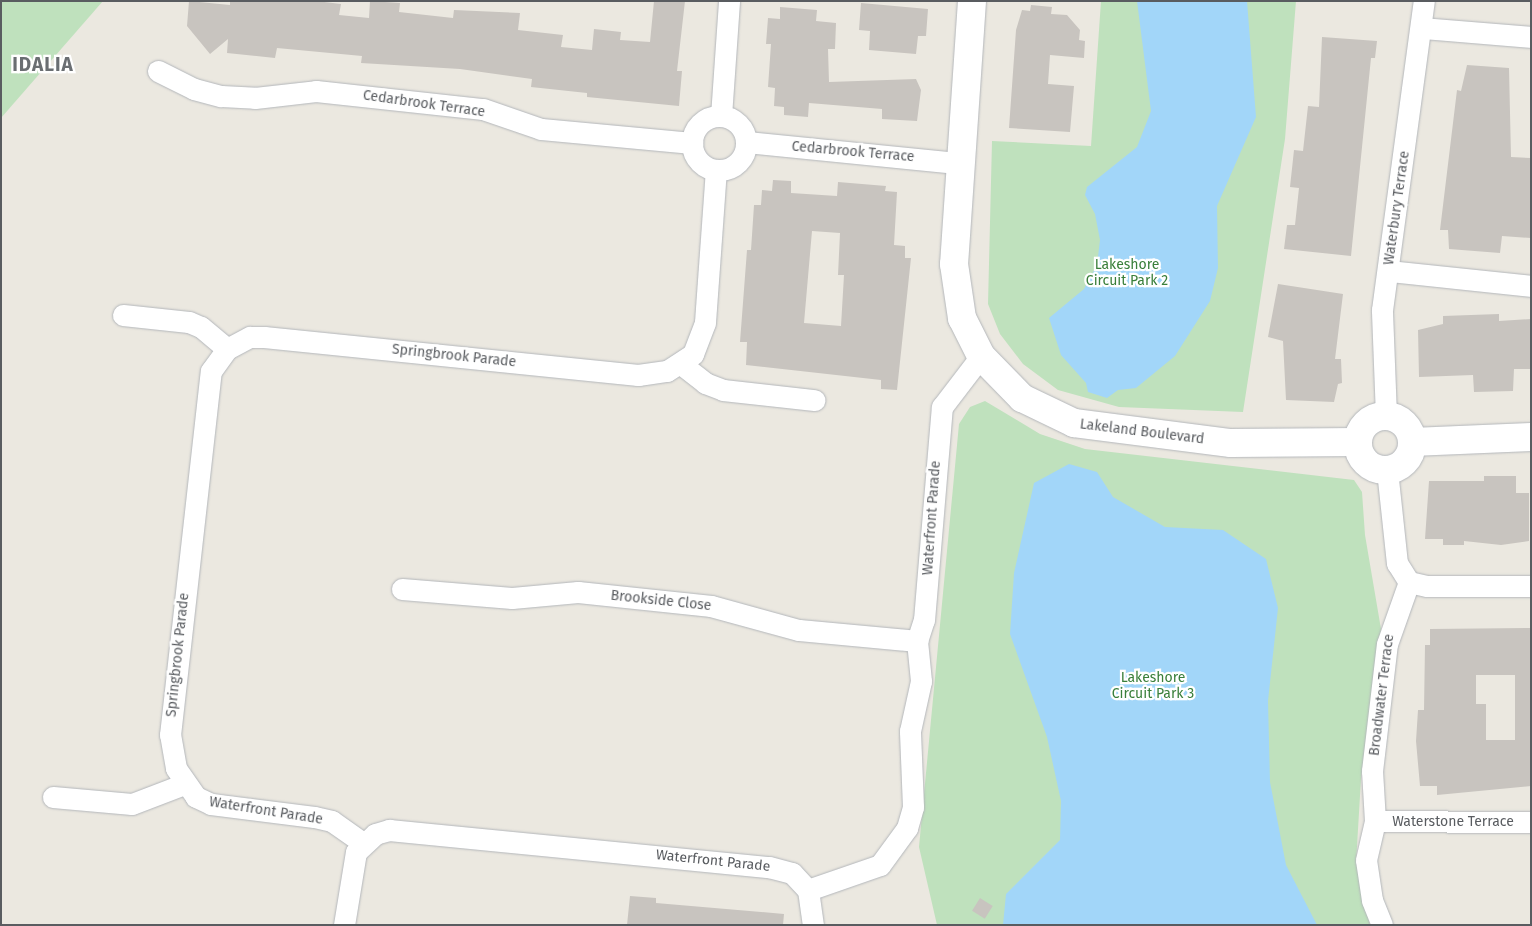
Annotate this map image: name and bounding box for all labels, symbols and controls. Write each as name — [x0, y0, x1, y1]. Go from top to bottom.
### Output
district label: IDALIA — [12, 54, 74, 76]
street label: Cedarbrook Terrace — [362, 87, 486, 121]
street label: Cedarbrook Terrace — [791, 138, 915, 166]
street label: Waterbury Terrace — [1381, 150, 1413, 266]
park label: Lakeshore Circuit Park 2 — [1086, 257, 1168, 290]
street label: Springbrook Parade — [391, 341, 517, 371]
street label: Lakeland Boulevard — [1079, 416, 1205, 448]
street label: Waterfront Parade — [920, 460, 944, 576]
street label: Brookside Close — [610, 587, 712, 615]
street label: Springbrook Parade — [163, 592, 193, 718]
street label: Broadwater Terrace — [1366, 633, 1398, 757]
park label: Lakeshore Circuit Park 3 — [1112, 670, 1194, 702]
street label: Waterfront Parade — [208, 794, 324, 828]
street label: Waterstone Terrace — [1392, 814, 1514, 830]
street label: Waterfront Parade — [655, 847, 771, 875]

